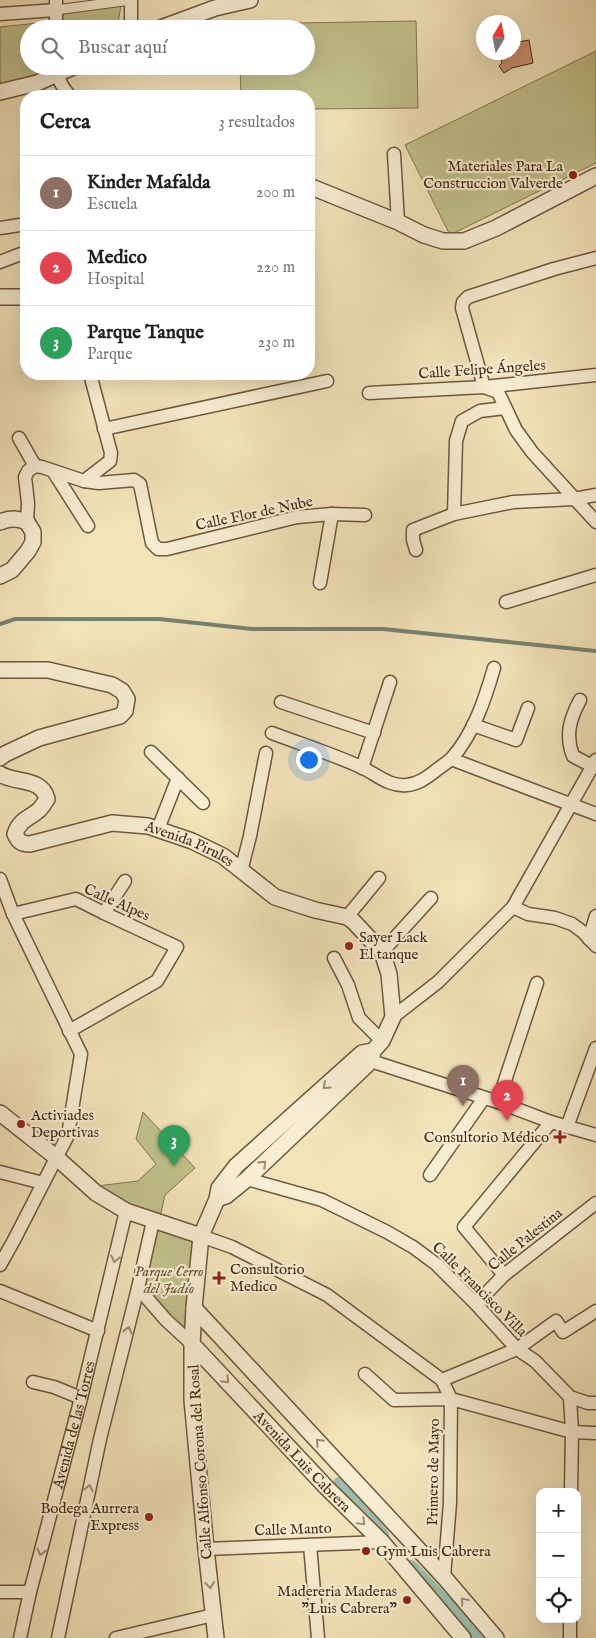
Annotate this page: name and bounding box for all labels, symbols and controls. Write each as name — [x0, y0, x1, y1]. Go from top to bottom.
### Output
north arrow — [476, 15, 521, 60]
search box — [20, 20, 315, 75]
icon: search — [38, 34, 66, 62]
text: Buscar aquí — [78, 36, 167, 60]
text: Cerca — [40, 109, 90, 136]
text: 3 resultados — [219, 113, 295, 133]
place label: Materiales Para La Construccion Valverde — [423, 157, 564, 193]
marker: Materiales Para La Construccion Valverde — [567, 169, 579, 181]
text: Kinder Mafalda — [87, 171, 211, 195]
text: 1 — [53, 183, 59, 203]
text: 200 m — [256, 183, 295, 203]
text: Escuela — [87, 195, 138, 215]
text: Medico — [87, 246, 147, 270]
text: 2 — [52, 258, 60, 278]
text: 220 m — [256, 258, 295, 278]
text: Hospital — [87, 270, 144, 290]
text: Parque Tanque — [87, 321, 204, 345]
text: 3 — [53, 333, 59, 353]
text: 230 m — [258, 333, 295, 353]
text: Parque — [87, 345, 133, 365]
street label: Calle Felipe Ángeles — [418, 356, 546, 383]
street label: Calle Flor de Nube — [194, 492, 315, 535]
your location — [296, 747, 322, 773]
street label: Avenida Pirules — [141, 816, 238, 871]
street label: Calle Alpes — [81, 880, 153, 925]
place label: Sayer Lack El tanque — [359, 928, 428, 964]
marker: Sayer Lack El tanque — [343, 940, 355, 952]
pin: 1 — [447, 1065, 479, 1106]
one-way arrow — [323, 1080, 332, 1089]
pin: 2 — [491, 1080, 523, 1121]
place label: Activiades Deportivas — [30, 1106, 99, 1142]
marker: Activiades Deportivas — [15, 1118, 27, 1130]
pin: 3 — [158, 1125, 190, 1166]
place label: Consultorio Médico — [424, 1128, 549, 1147]
marker: Consultorio Médico — [553, 1130, 567, 1144]
one-way arrow — [257, 1161, 266, 1170]
street label: Calle Palestina — [484, 1203, 567, 1275]
street label: Calle Francisco Villa — [428, 1238, 532, 1341]
one-way arrow — [110, 1254, 121, 1263]
place label: Consultorio Medico — [230, 1260, 305, 1296]
park label: Parque Cerro del Judío — [134, 1262, 204, 1298]
marker: Consultorio Medico — [212, 1271, 226, 1285]
one-way arrow — [122, 1325, 133, 1334]
street label: Avenida de las Torres — [48, 1359, 100, 1492]
street label: Calle Alfonso Corona del Rosal — [184, 1363, 217, 1560]
one-way arrow — [220, 1374, 229, 1383]
street label: Avenida Luis Cabrera — [248, 1406, 355, 1517]
street label: Primero de Mayo — [423, 1418, 444, 1526]
one-way arrow — [316, 1439, 325, 1448]
one-way arrow — [84, 1483, 94, 1492]
map controls — [536, 1488, 581, 1623]
button: + — [536, 1488, 581, 1533]
place label: Bodega Aurrera Express — [40, 1499, 140, 1535]
marker: Bodega Aurrera Express — [143, 1511, 155, 1523]
one-way arrow — [356, 1516, 365, 1525]
street label: Calle Manto — [254, 1519, 332, 1540]
button: − — [536, 1533, 581, 1578]
place label: Gym Luis Cabrera — [376, 1542, 491, 1561]
marker: Gym Luis Cabrera — [360, 1545, 372, 1557]
one-way arrow — [36, 1548, 47, 1557]
button: locate — [536, 1578, 581, 1623]
one-way arrow — [204, 1581, 215, 1589]
place label: Madereria Maderas "Luis Cabrera" — [277, 1582, 398, 1618]
marker: Madereria Maderas "Luis Cabrera" — [401, 1594, 413, 1606]
one-way arrow — [461, 1597, 470, 1606]

